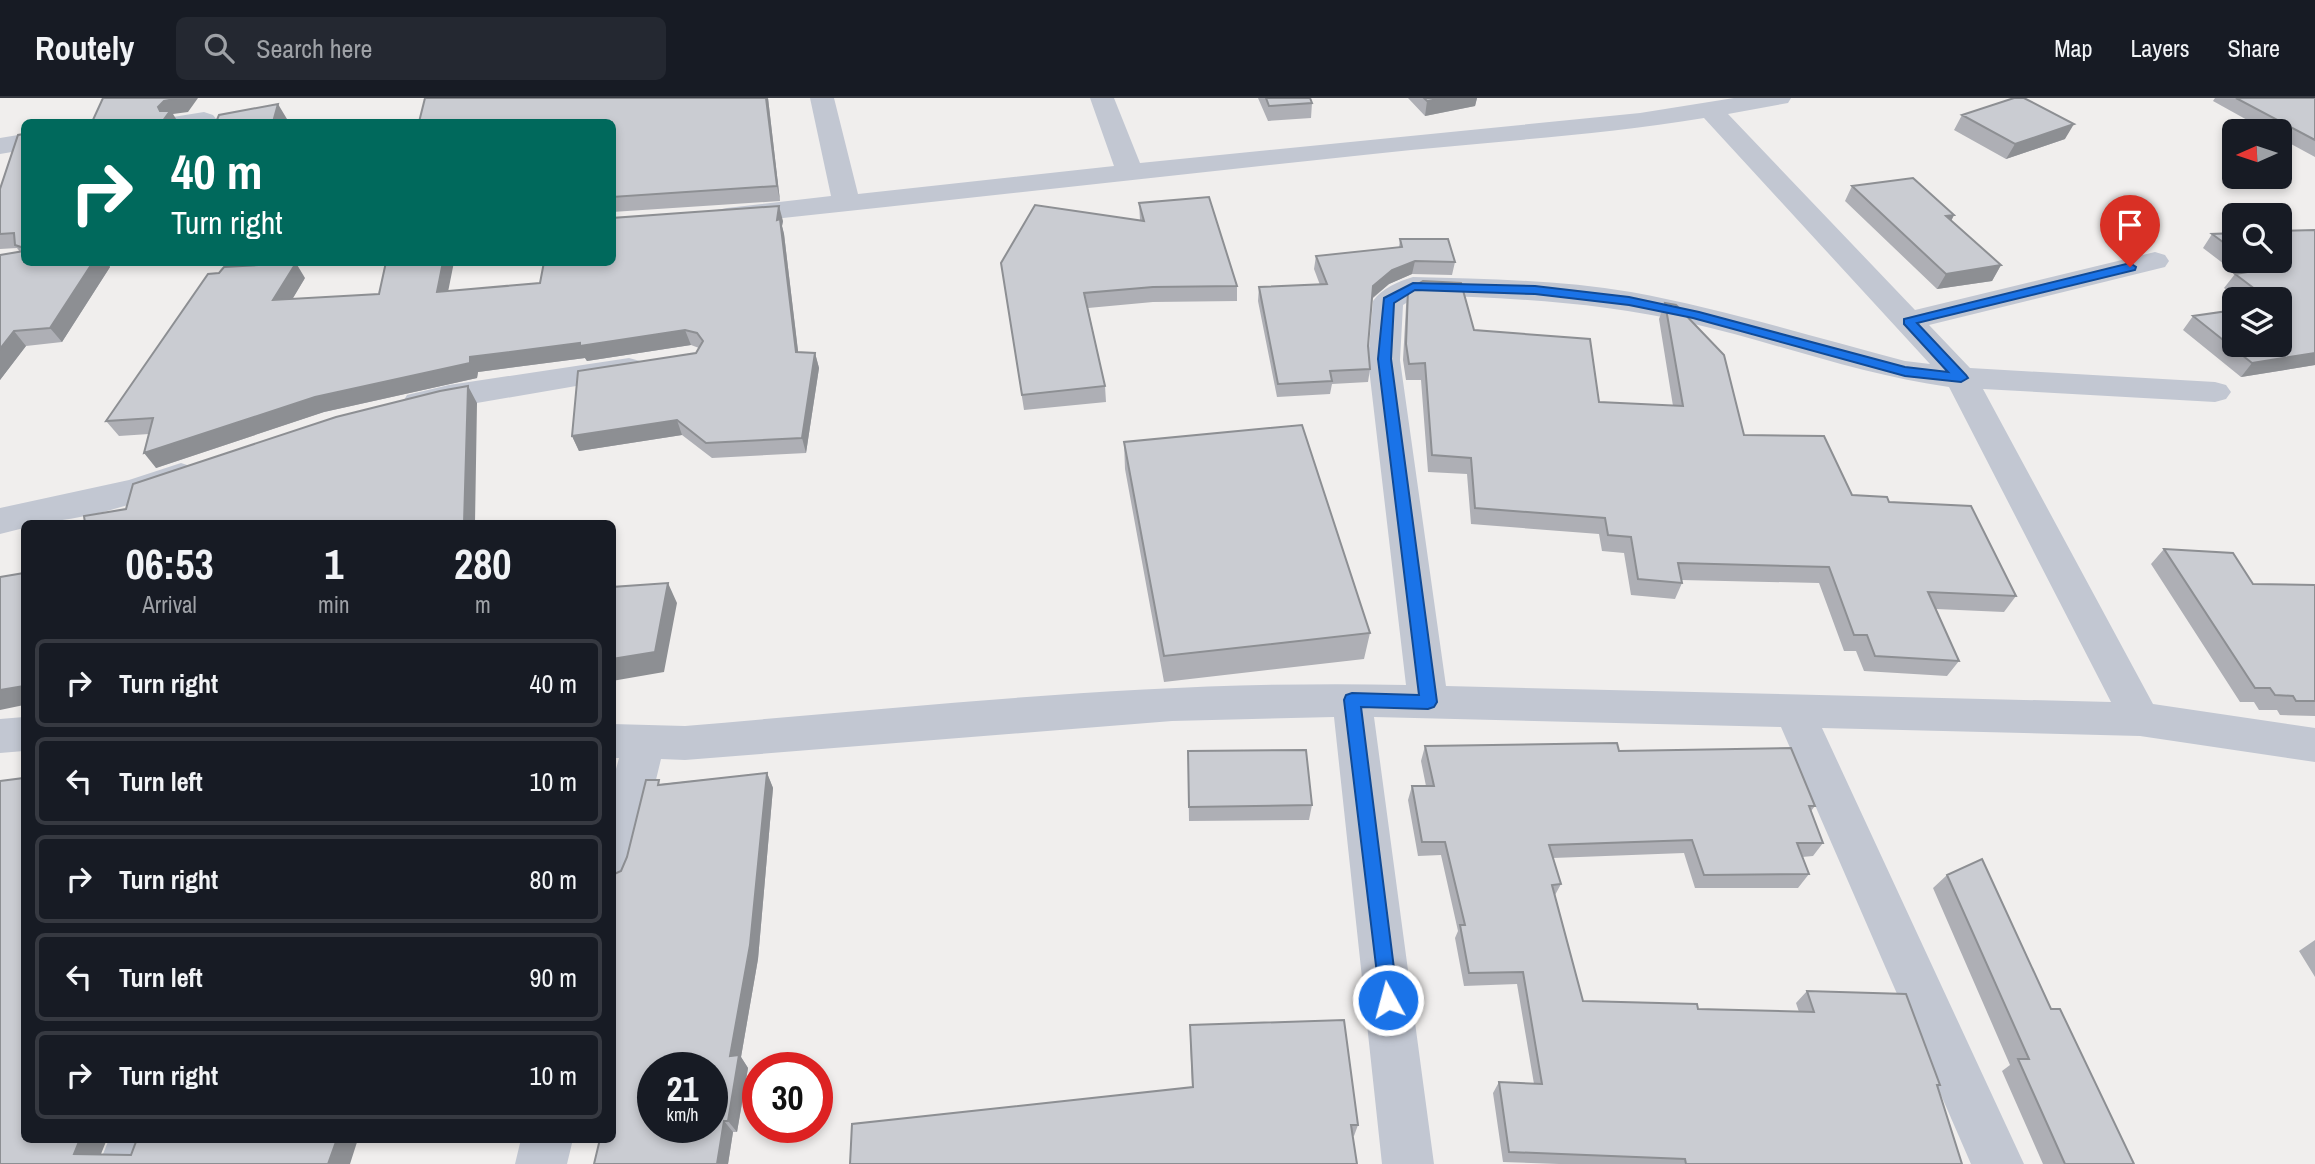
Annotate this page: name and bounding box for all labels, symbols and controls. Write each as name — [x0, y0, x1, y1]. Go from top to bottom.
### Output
search box — [176, 17, 666, 80]
text: Routely — [35, 26, 134, 70]
icon: search — [200, 29, 238, 67]
text: Search here — [256, 31, 372, 66]
text: Map — [2054, 32, 2092, 64]
text: Layers — [2130, 32, 2189, 64]
text: Share — [2227, 32, 2280, 64]
north arrow — [2222, 119, 2292, 189]
map controls — [2222, 119, 2292, 357]
text: 40 m — [171, 138, 263, 204]
icon: right — [56, 147, 147, 238]
pin — [2100, 195, 2160, 267]
text: Turn right — [171, 201, 283, 244]
button: search — [2222, 203, 2292, 273]
icon: arrive — [2111, 206, 2149, 244]
button: layers — [2222, 287, 2292, 357]
text: 06:53 — [126, 536, 214, 592]
text: 1 — [324, 536, 343, 592]
text: 280 — [454, 536, 512, 592]
text: Arrival — [142, 589, 197, 620]
text: min — [318, 589, 350, 620]
text: m — [475, 589, 491, 620]
icon: right — [60, 664, 98, 702]
text: Turn right — [119, 666, 218, 701]
text: 40 m — [530, 666, 577, 701]
icon: left — [60, 762, 98, 800]
text: Turn left — [119, 764, 203, 799]
text: 10 m — [530, 764, 577, 799]
icon: right — [60, 860, 98, 898]
text: Turn right — [119, 862, 218, 897]
text: 80 m — [530, 862, 577, 897]
icon: left — [60, 958, 98, 996]
text: Turn left — [119, 960, 203, 995]
text: 90 m — [530, 960, 577, 995]
position arrow — [1351, 963, 1425, 1037]
speed limit sign: 30 — [742, 1052, 833, 1143]
icon: right — [60, 1056, 98, 1094]
text: Turn right — [119, 1058, 218, 1093]
text: 10 m — [530, 1058, 577, 1093]
text: 21 — [667, 1065, 698, 1112]
text: km/h — [667, 1102, 699, 1127]

